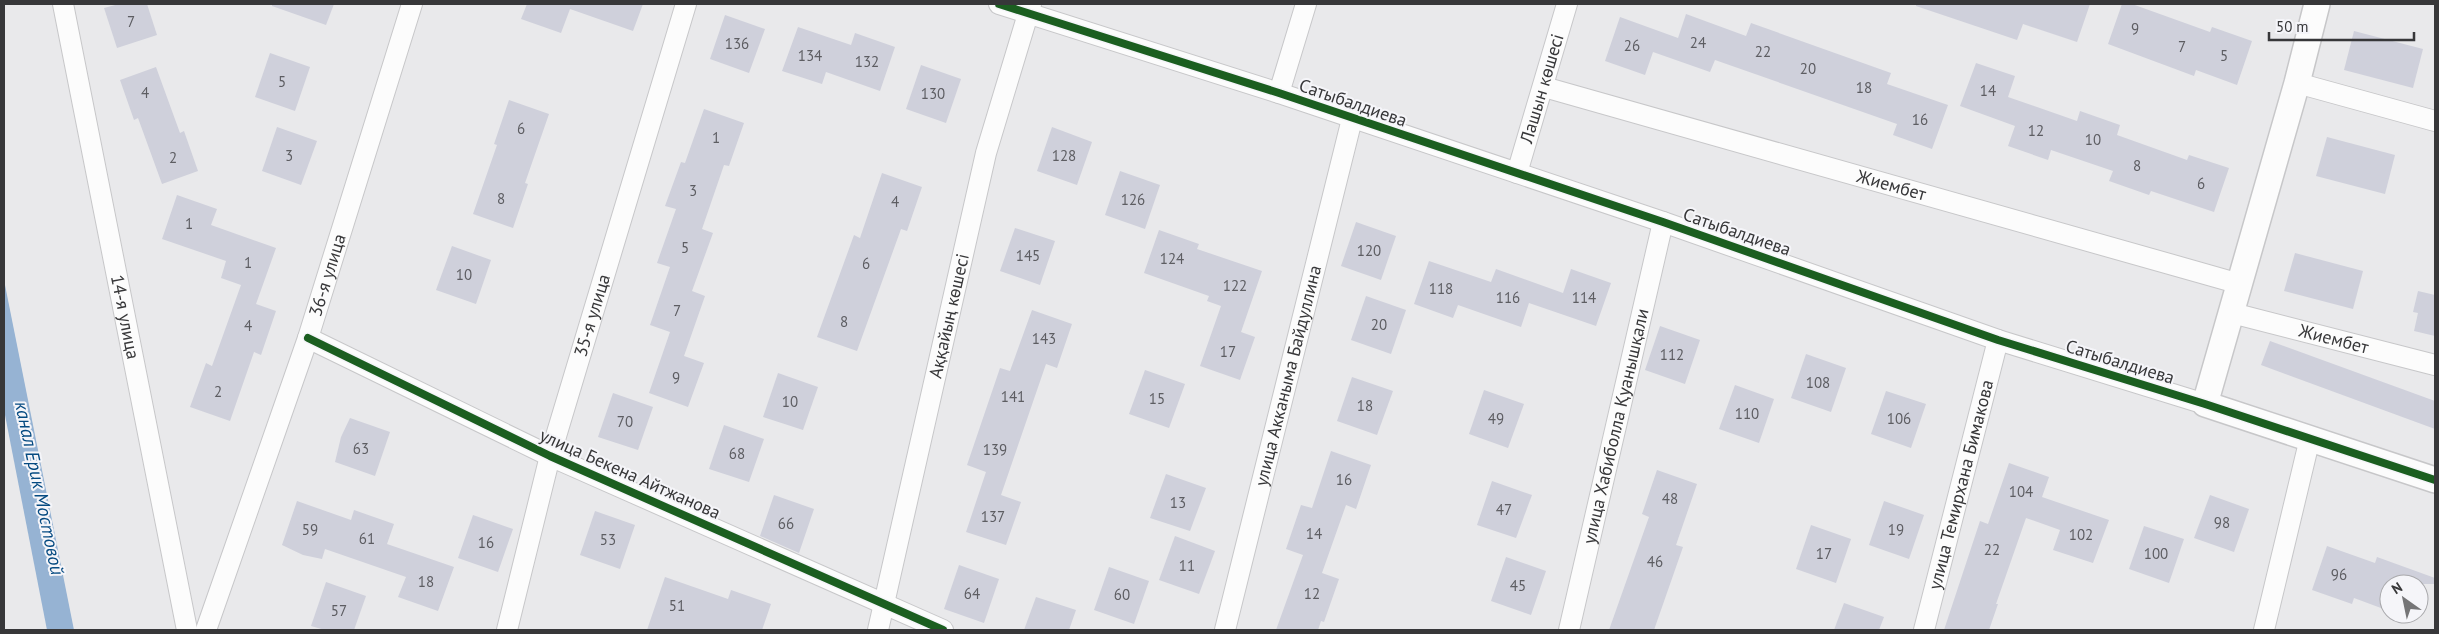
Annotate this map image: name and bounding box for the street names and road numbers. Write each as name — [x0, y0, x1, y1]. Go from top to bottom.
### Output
street label: Лашын көшесі — [1514, 31, 1569, 147]
street label: Сатыбалдиева — [1296, 73, 1410, 132]
street label: Жиембет — [1853, 164, 1930, 206]
street label: Сатыбалдиева — [1680, 202, 1794, 261]
street label: 36-я улица — [303, 231, 351, 319]
street label: Аққайың көшесі — [923, 251, 974, 380]
street label: улица Акканыма Байдуллина — [1249, 263, 1326, 489]
street label: 35-я улица — [569, 271, 615, 359]
street label: 14-я улица — [106, 273, 145, 361]
street label: улица Хабиболла Қуанышқали — [1577, 306, 1654, 546]
street label: Жиембет — [2296, 318, 2372, 359]
street label: Сатыбалдиева — [2063, 334, 2177, 389]
street label: улица Темирхана Бимакова — [1923, 377, 1998, 592]
street label: улица Бекена Айтжанова — [536, 423, 724, 524]

